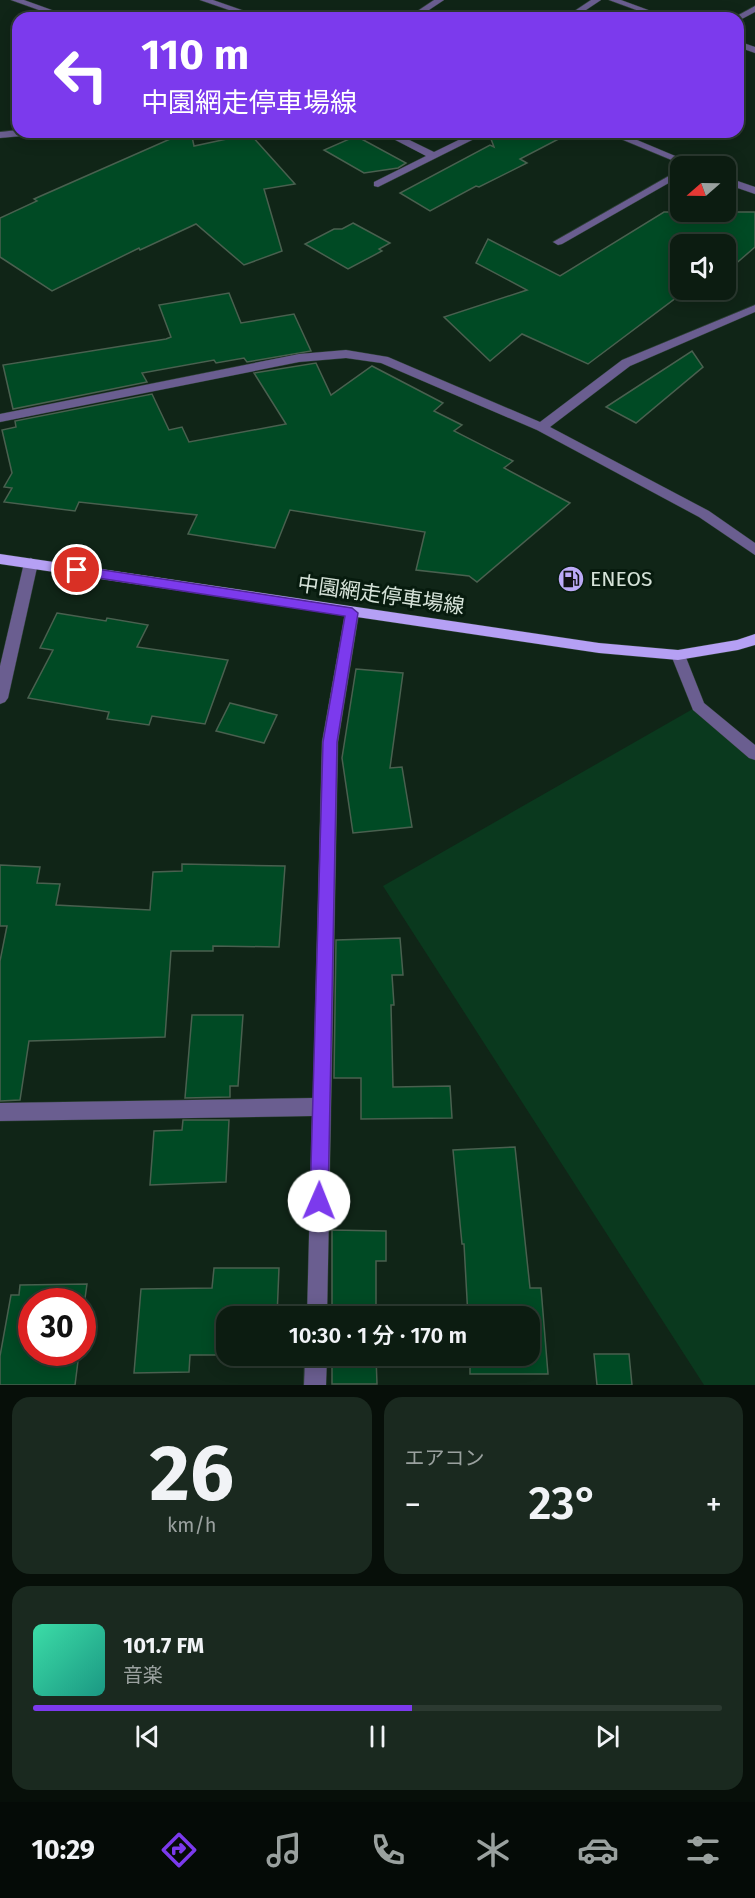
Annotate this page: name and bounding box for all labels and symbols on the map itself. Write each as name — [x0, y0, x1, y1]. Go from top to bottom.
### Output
north arrow — [670, 156, 736, 222]
pin — [51, 544, 102, 595]
fuel station icon: ENEOS — [556, 564, 586, 594]
place label: ENEOS — [590, 566, 653, 592]
street label: 中園網走停車場線 — [296, 570, 466, 620]
position arrow — [287, 1169, 351, 1233]
speed limit sign: 30 — [18, 1288, 96, 1366]

